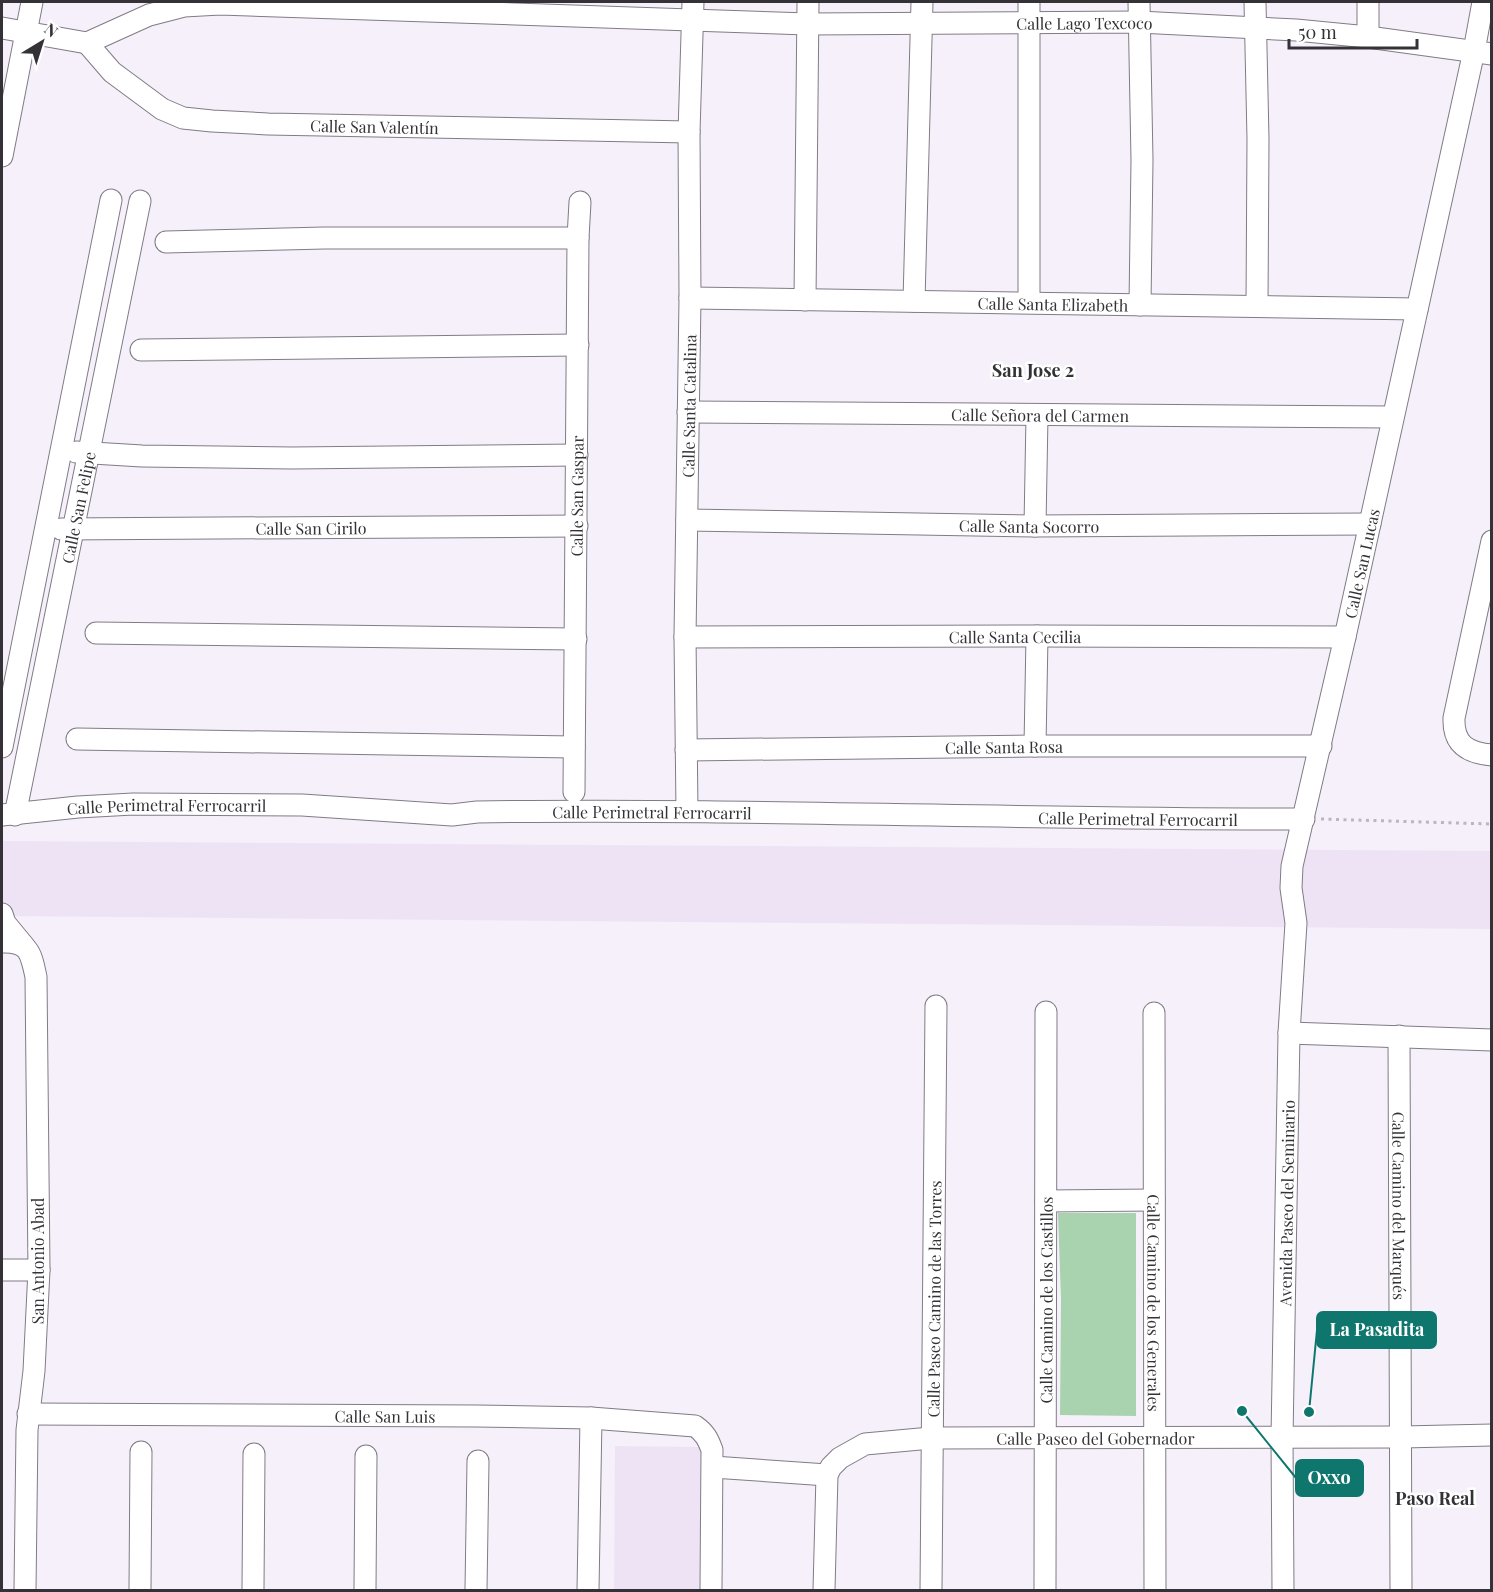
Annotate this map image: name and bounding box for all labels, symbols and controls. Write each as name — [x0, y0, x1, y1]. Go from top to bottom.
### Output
street label: Calle Lago Texcoco — [1016, 11, 1153, 33]
north arrow — [12, 12, 72, 72]
scale bar — [1289, 12, 1416, 50]
text: N — [41, 18, 63, 42]
text: 50 m — [1298, 20, 1337, 44]
street label: Calle San Valentín — [310, 114, 439, 138]
street label: Calle Santa Elizabeth — [978, 292, 1129, 315]
street label: Calle Santa Catalina — [677, 334, 700, 478]
district label: San Jose 2 — [992, 358, 1074, 382]
street label: Calle Señora del Carmen — [951, 403, 1130, 426]
street label: Calle San Gaspar — [565, 435, 587, 557]
street label: Calle San Felipe — [56, 449, 99, 565]
street label: Calle San Lucas — [1339, 507, 1383, 620]
street label: Calle Santa Socorro — [959, 514, 1099, 537]
street label: Calle San Cirilo — [255, 517, 367, 538]
street label: Calle Santa Cecilia — [949, 625, 1081, 647]
street label: Calle Santa Rosa — [945, 735, 1063, 758]
street label: Calle Perimetral Ferrocarril — [66, 793, 267, 819]
street label: Calle Perimetral Ferrocarril — [552, 801, 752, 823]
street label: Calle Perimetral Ferrocarril — [1038, 806, 1238, 830]
street label: Avenida Paseo del Seminario — [1274, 1100, 1298, 1307]
street label: Calle Camino del Marqués — [1389, 1112, 1410, 1300]
street label: Calle Paseo Camino de las Torres — [922, 1180, 945, 1418]
street label: Calle Camino de los Generales — [1144, 1194, 1165, 1412]
street label: Calle Camino de los Castillos — [1035, 1196, 1056, 1404]
street label: San Antonio Abad — [27, 1198, 48, 1324]
callout: La Pasadita — [1317, 1312, 1436, 1348]
text: La Pasadita — [1330, 1317, 1425, 1341]
street label: Calle San Luis — [335, 1405, 435, 1426]
street label: Calle Paseo del Gobernador — [996, 1427, 1195, 1448]
callout: Oxxo — [1296, 1460, 1363, 1496]
text: Oxxo — [1307, 1465, 1351, 1489]
district label: Paso Real — [1395, 1486, 1475, 1510]

